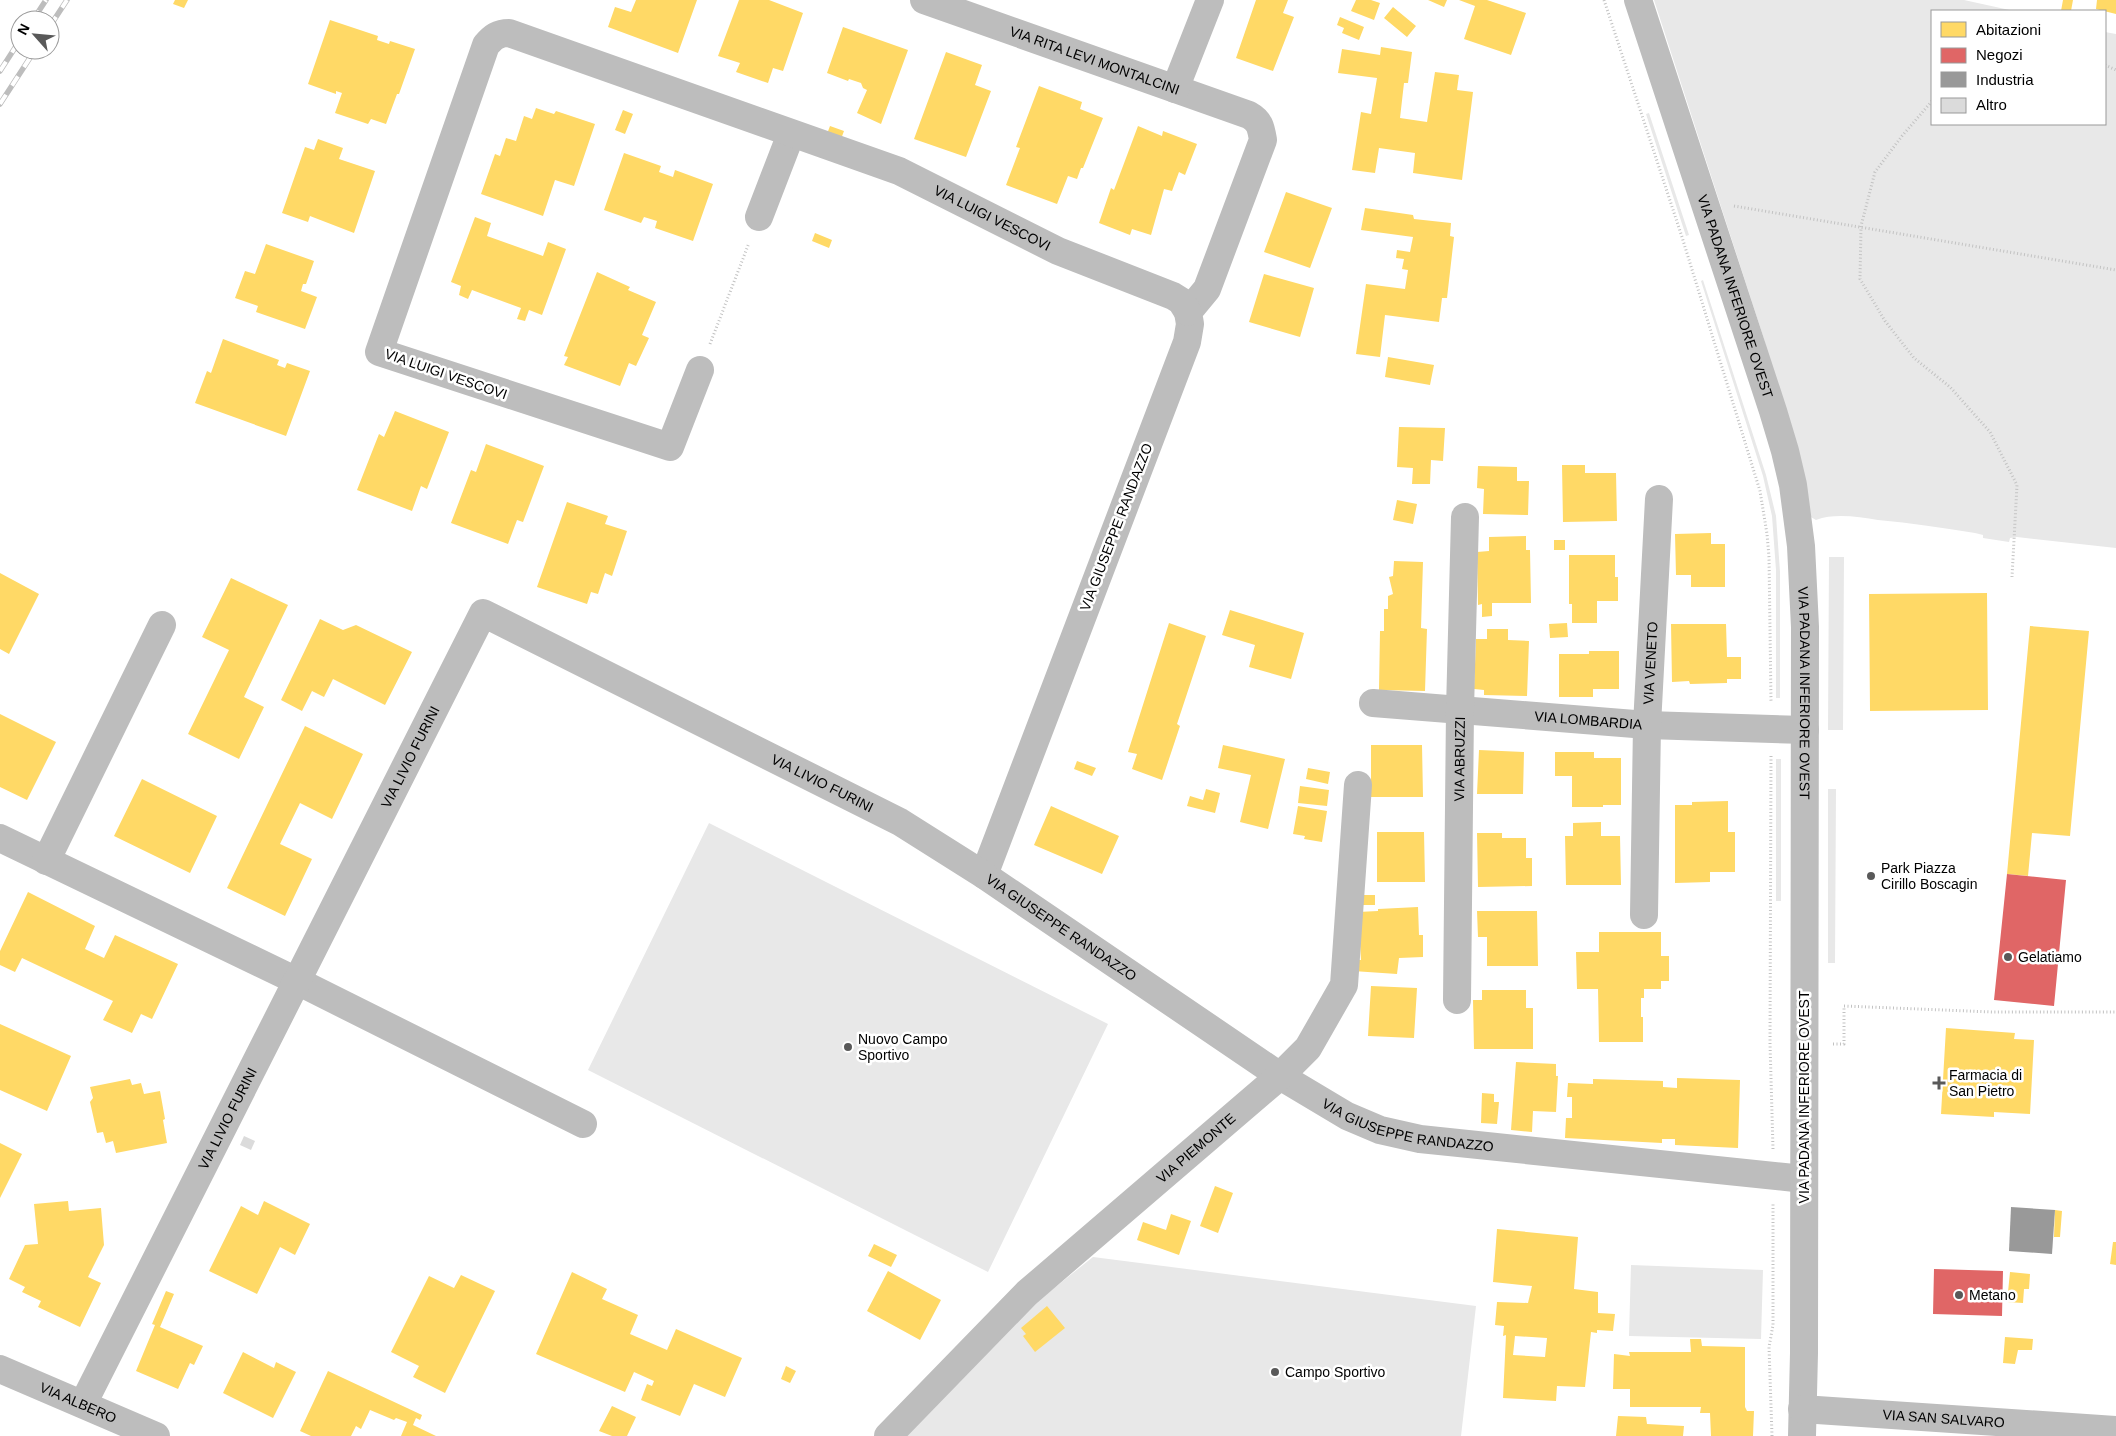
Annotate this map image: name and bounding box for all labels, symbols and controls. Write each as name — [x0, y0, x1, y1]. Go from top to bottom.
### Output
north arrow — [10, 10, 60, 60]
legend — [1931, 10, 2106, 125]
text: N — [14, 21, 33, 37]
text: Abitazioni — [1976, 21, 2041, 38]
street label: VIA RITA LEVI MONTALCINI — [1007, 23, 1182, 98]
text: Negozi — [1976, 46, 2023, 63]
text: Industria — [1976, 71, 2034, 88]
text: Altro — [1976, 96, 2007, 113]
street label: VIA LUIGI VESCOVI — [931, 182, 1053, 254]
street label: VIA PADANA INFERIORE OVEST — [1695, 193, 1776, 401]
street label: VIA LUIGI VESCOVI — [383, 346, 509, 402]
street label: VIA GIUSEPPE RANDAZZO — [1077, 441, 1155, 613]
street label: VIA PADANA INFERIORE OVEST — [1795, 586, 1813, 800]
street label: VIA VENETO — [1640, 621, 1660, 705]
street label: VIA LIVIO FURINI — [378, 703, 443, 811]
street label: VIA LOMBARDIA — [1534, 708, 1644, 733]
street label: VIA ABRUZZI — [1451, 716, 1468, 802]
street label: VIA LIVIO FURINI — [769, 751, 876, 815]
place label: Park Piazza Cirillo Boscagin — [1881, 860, 1977, 892]
marker: Park Piazza Cirillo Boscagin — [1865, 870, 1877, 882]
street label: VIA GIUSEPPE RANDAZZO — [983, 871, 1140, 984]
place label: Gelatiamo — [2018, 949, 2082, 965]
marker: Gelatiamo — [2002, 951, 2014, 963]
street label: VIA PADANA INFERIORE OVEST — [1796, 990, 1812, 1203]
place label: Nuovo Campo Sportivo — [858, 1031, 948, 1063]
marker: Nuovo Campo Sportivo — [842, 1041, 854, 1053]
street label: VIA LIVIO FURINI — [195, 1065, 260, 1172]
place label: Farmacia di San Pietro — [1949, 1067, 2022, 1099]
marker: Farmacia di San Pietro — [1933, 1077, 1945, 1089]
street label: VIA GIUSEPPE RANDAZZO — [1319, 1095, 1494, 1155]
street label: VIA PIEMONTE — [1153, 1110, 1239, 1186]
place label: Metano — [1969, 1287, 2016, 1303]
marker: Metano — [1953, 1289, 1965, 1301]
place label: Campo Sportivo — [1285, 1364, 1386, 1380]
marker: Campo Sportivo — [1269, 1366, 1281, 1378]
street label: VIA ALBERO — [37, 1379, 119, 1426]
street label: VIA SAN SALVARO — [1882, 1406, 2005, 1431]

